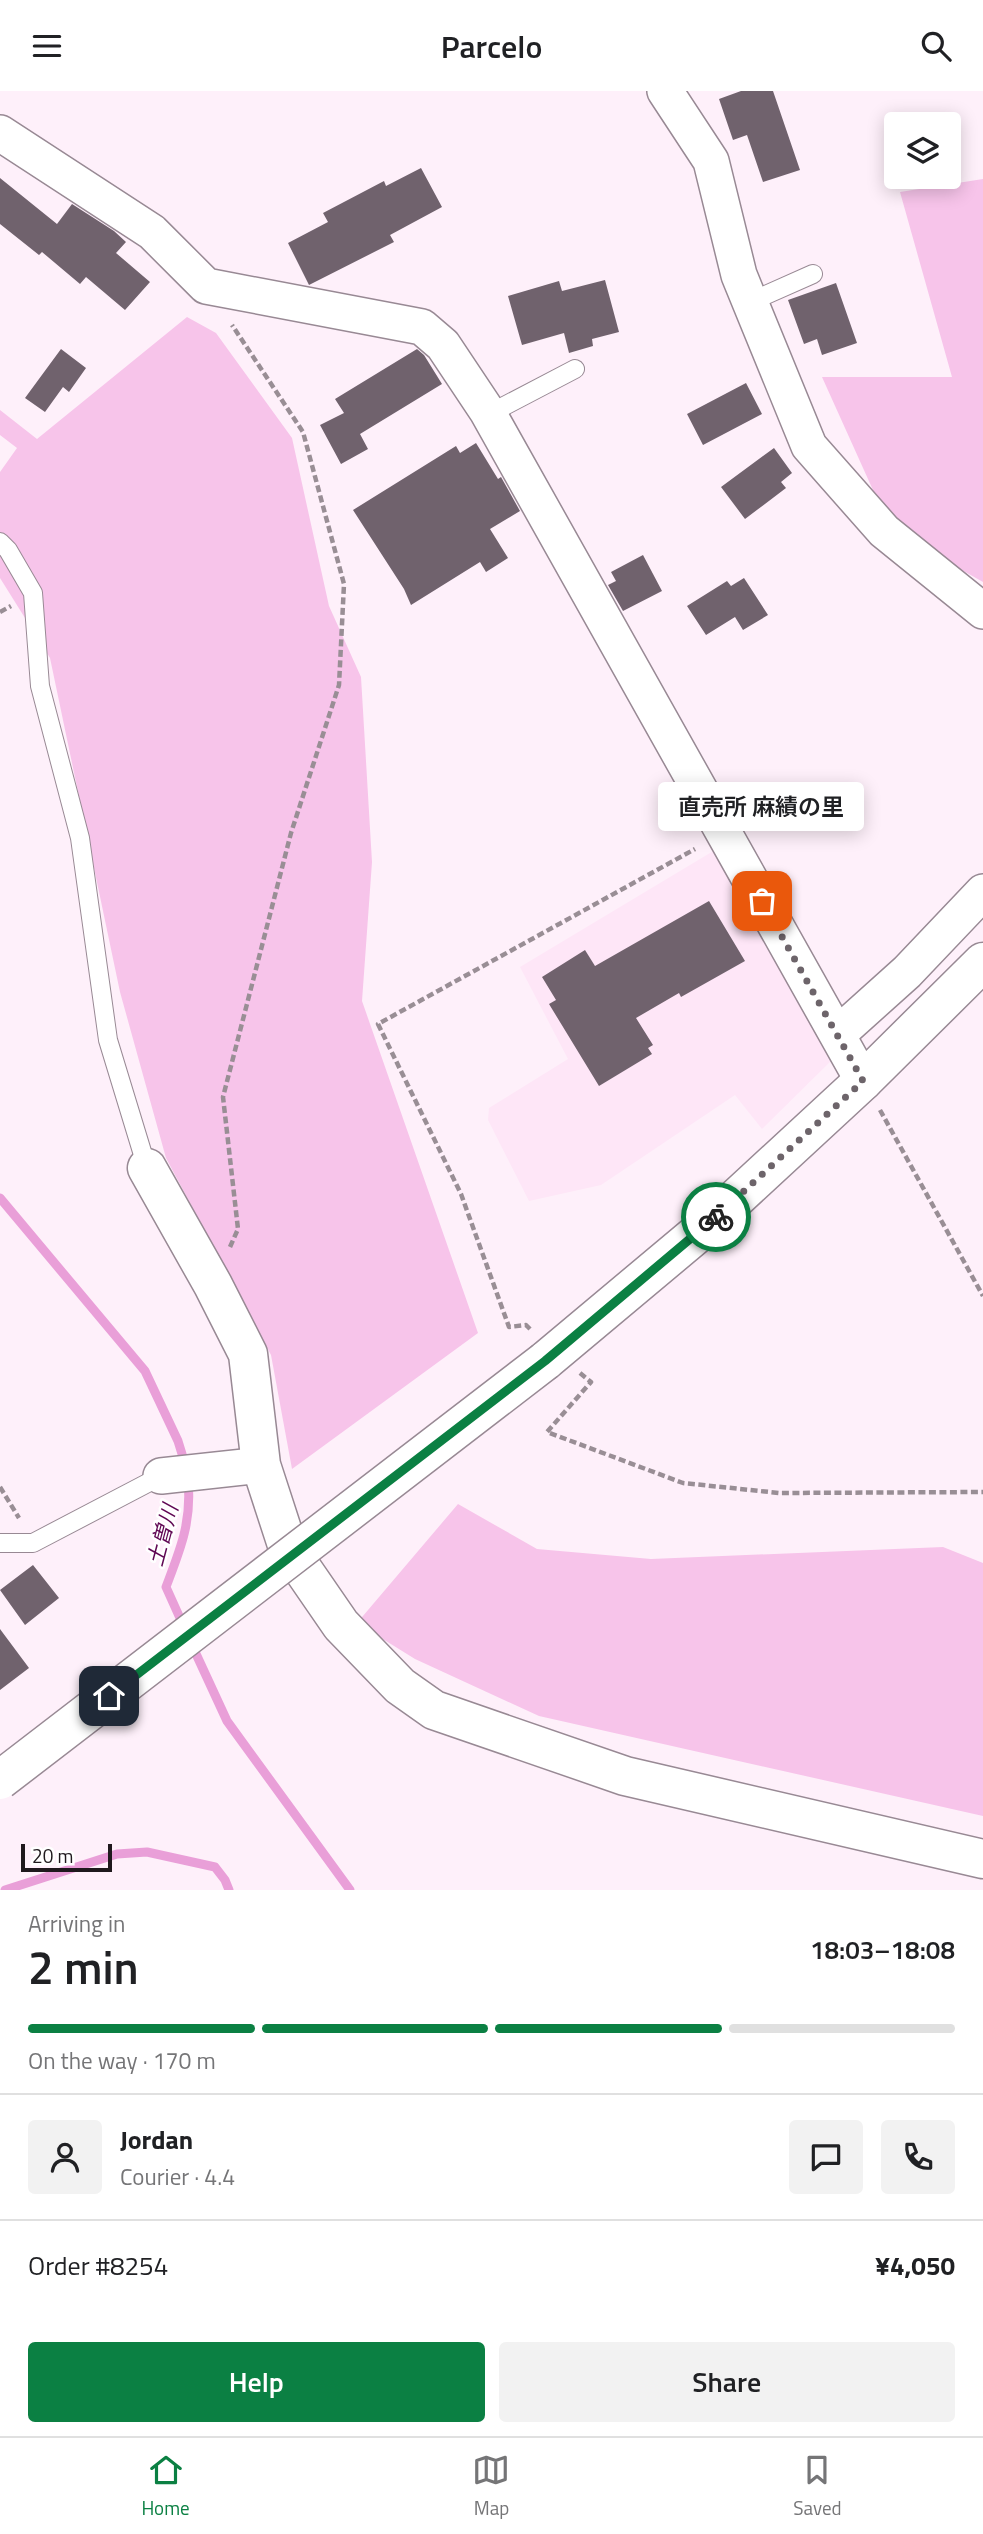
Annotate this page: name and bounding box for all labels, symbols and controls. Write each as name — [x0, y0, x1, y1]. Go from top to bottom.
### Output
text: Parcelo — [441, 22, 542, 70]
icon: menu — [28, 27, 66, 65]
icon: search — [917, 27, 955, 65]
map controls — [884, 112, 961, 189]
button: layers — [884, 112, 961, 189]
callout: 直売所 麻績の里 — [659, 782, 865, 831]
text: 直売所 麻績の里 — [678, 789, 844, 824]
pin — [732, 871, 792, 931]
icon: bag — [743, 882, 781, 920]
courier — [681, 1182, 751, 1252]
icon: bike — [697, 1198, 735, 1236]
water label: 土曽川 — [138, 1499, 186, 1570]
pin — [79, 1666, 139, 1726]
icon: home — [90, 1677, 128, 1715]
scale bar — [21, 1841, 112, 1873]
text: 20 m — [32, 1841, 73, 1870]
text: Arriving in — [28, 1906, 125, 1941]
text: 18:03–18:08 — [810, 1930, 955, 1969]
text: 2 min — [28, 1932, 139, 2002]
text: On the way · 170 m — [28, 2043, 216, 2078]
button: person — [28, 2120, 102, 2194]
text: Jordan — [120, 2120, 193, 2159]
button: chat — [789, 2120, 863, 2194]
button: phone — [881, 2120, 955, 2194]
text: Courier · 4.4 — [120, 2159, 235, 2194]
text: Order #8254 — [28, 2246, 168, 2285]
text: ¥4,050 — [875, 2246, 955, 2285]
button: Help — [28, 2342, 485, 2422]
button: Share — [499, 2342, 955, 2422]
tab: Home — [141, 2451, 190, 2522]
tab: Map — [472, 2451, 510, 2522]
tab: Saved — [793, 2451, 842, 2522]

